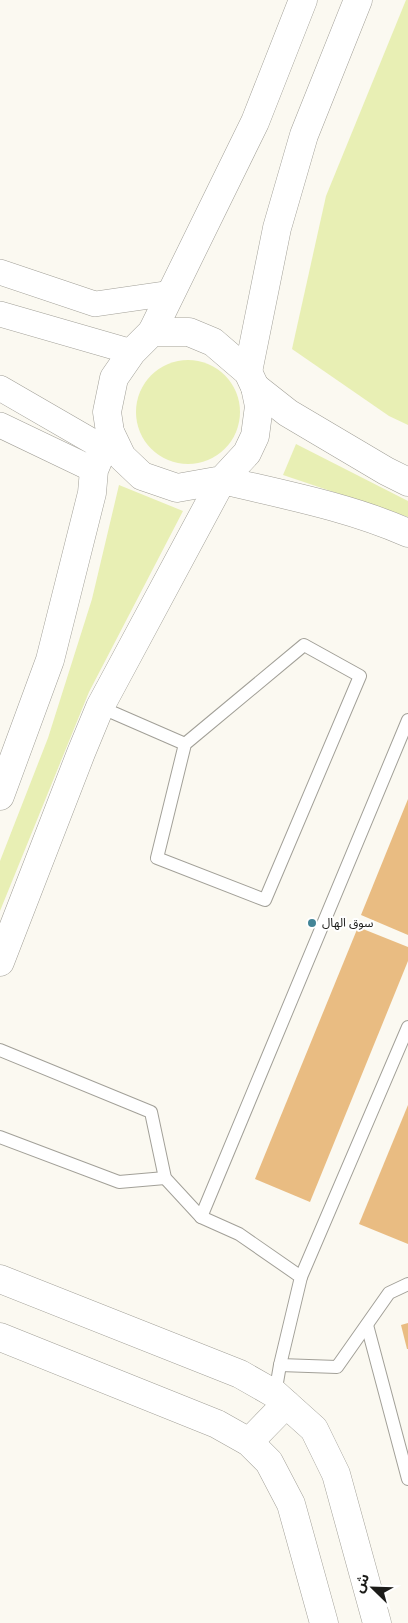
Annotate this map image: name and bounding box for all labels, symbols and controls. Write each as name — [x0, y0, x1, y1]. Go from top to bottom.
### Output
place label: سوق الهال — [322, 914, 373, 931]
marker: سوق الهال — [306, 917, 318, 929]
north arrow — [348, 1563, 398, 1613]
text: ش — [348, 1570, 373, 1595]

